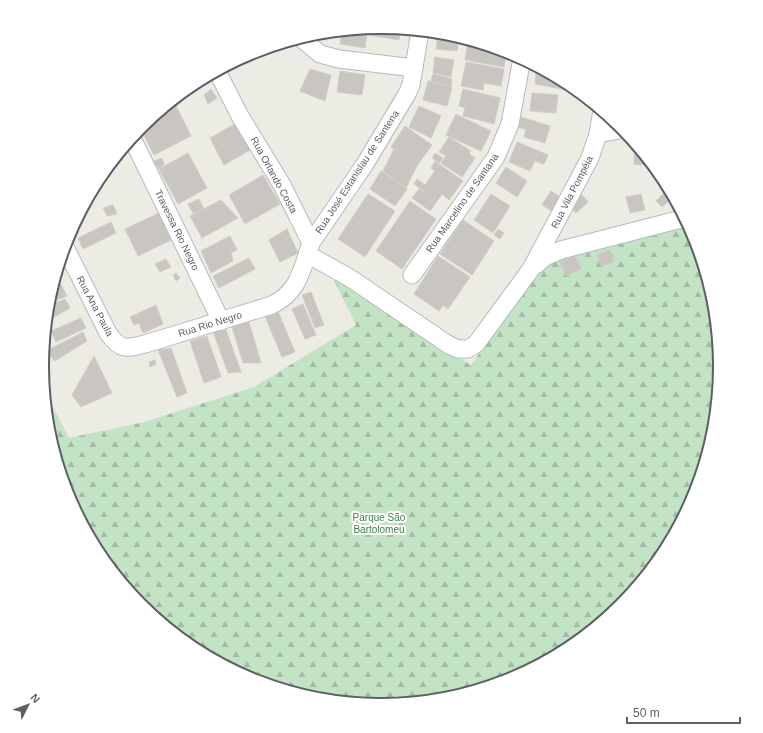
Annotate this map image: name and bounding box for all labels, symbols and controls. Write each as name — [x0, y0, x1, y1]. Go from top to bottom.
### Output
street label: Rua José Estanislau de Santena — [313, 108, 401, 236]
street label: Rua Orlando Costa — [248, 135, 300, 215]
street label: Rua Marcelino de Santana — [424, 151, 501, 255]
street label: Rua Vila Pompéia — [549, 154, 595, 230]
street label: Travessa Rio Negro — [153, 188, 202, 273]
street label: Rua Ana Paula — [74, 274, 116, 338]
street label: Rua Rio Negro — [177, 309, 244, 339]
park label: Parque São Bartolomeu — [353, 512, 406, 535]
north arrow — [8, 685, 48, 725]
text: N — [28, 691, 43, 705]
scale bar — [627, 699, 740, 725]
text: 50 m — [633, 706, 660, 720]

